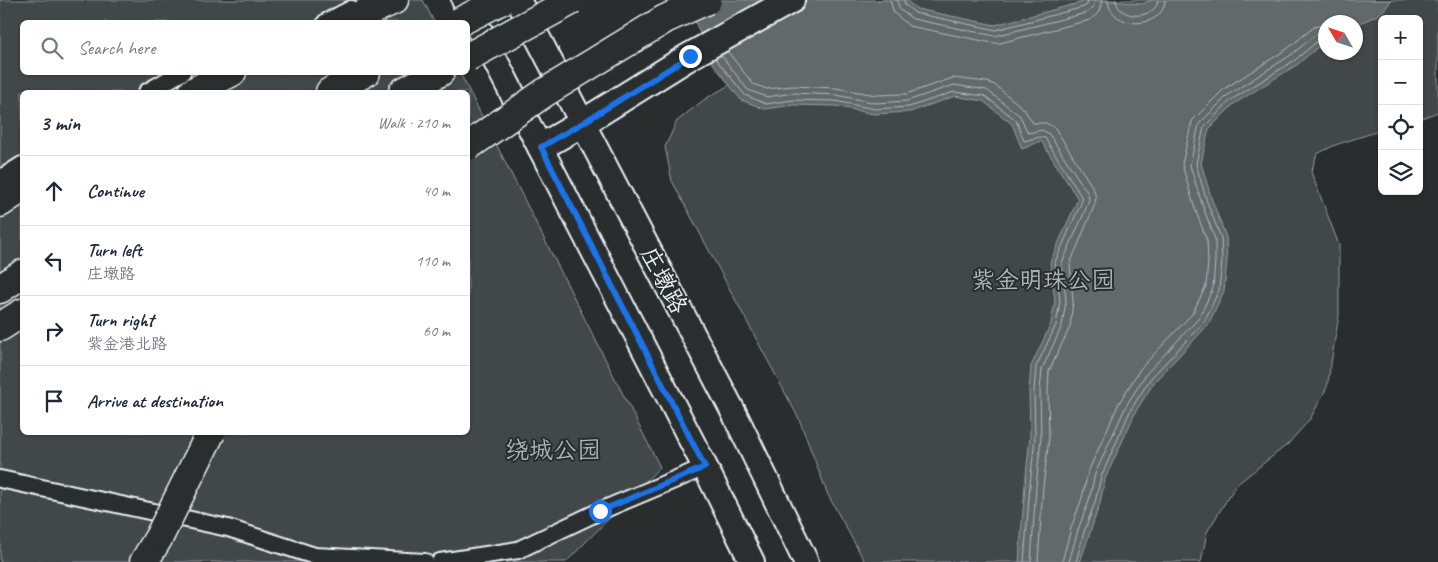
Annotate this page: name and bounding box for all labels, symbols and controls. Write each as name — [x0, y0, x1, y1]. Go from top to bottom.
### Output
north arrow — [1318, 15, 1363, 60]
map controls — [1378, 15, 1423, 195]
button: + — [1378, 15, 1423, 60]
search box — [20, 20, 470, 75]
icon: search — [38, 34, 66, 62]
text: Search here — [78, 36, 155, 60]
route end — [679, 45, 702, 68]
button: − — [1378, 60, 1423, 105]
button: locate — [1378, 105, 1423, 150]
text: 3 min — [40, 110, 80, 136]
text: Walk · 210 m — [378, 113, 450, 133]
button: layers — [1378, 150, 1423, 195]
icon: ahead — [40, 177, 68, 205]
text: Continue — [87, 179, 144, 203]
text: 40 m — [423, 181, 450, 201]
text: Turn left — [87, 238, 142, 262]
street label: 庄墩路 — [634, 241, 694, 319]
icon: left — [40, 247, 68, 275]
text: 110 m — [416, 251, 450, 271]
text: 庄墩路 — [87, 264, 135, 284]
park label: 紫金明珠公园 — [971, 265, 1115, 295]
text: Turn right — [87, 308, 154, 332]
icon: right — [40, 317, 68, 345]
text: 60 m — [423, 321, 450, 341]
text: 紫金港北路 — [87, 334, 167, 354]
icon: arrive — [40, 387, 68, 415]
text: Arrive at destination — [87, 389, 223, 413]
park label: 绕城公园 — [505, 435, 601, 465]
route start — [589, 500, 612, 523]

